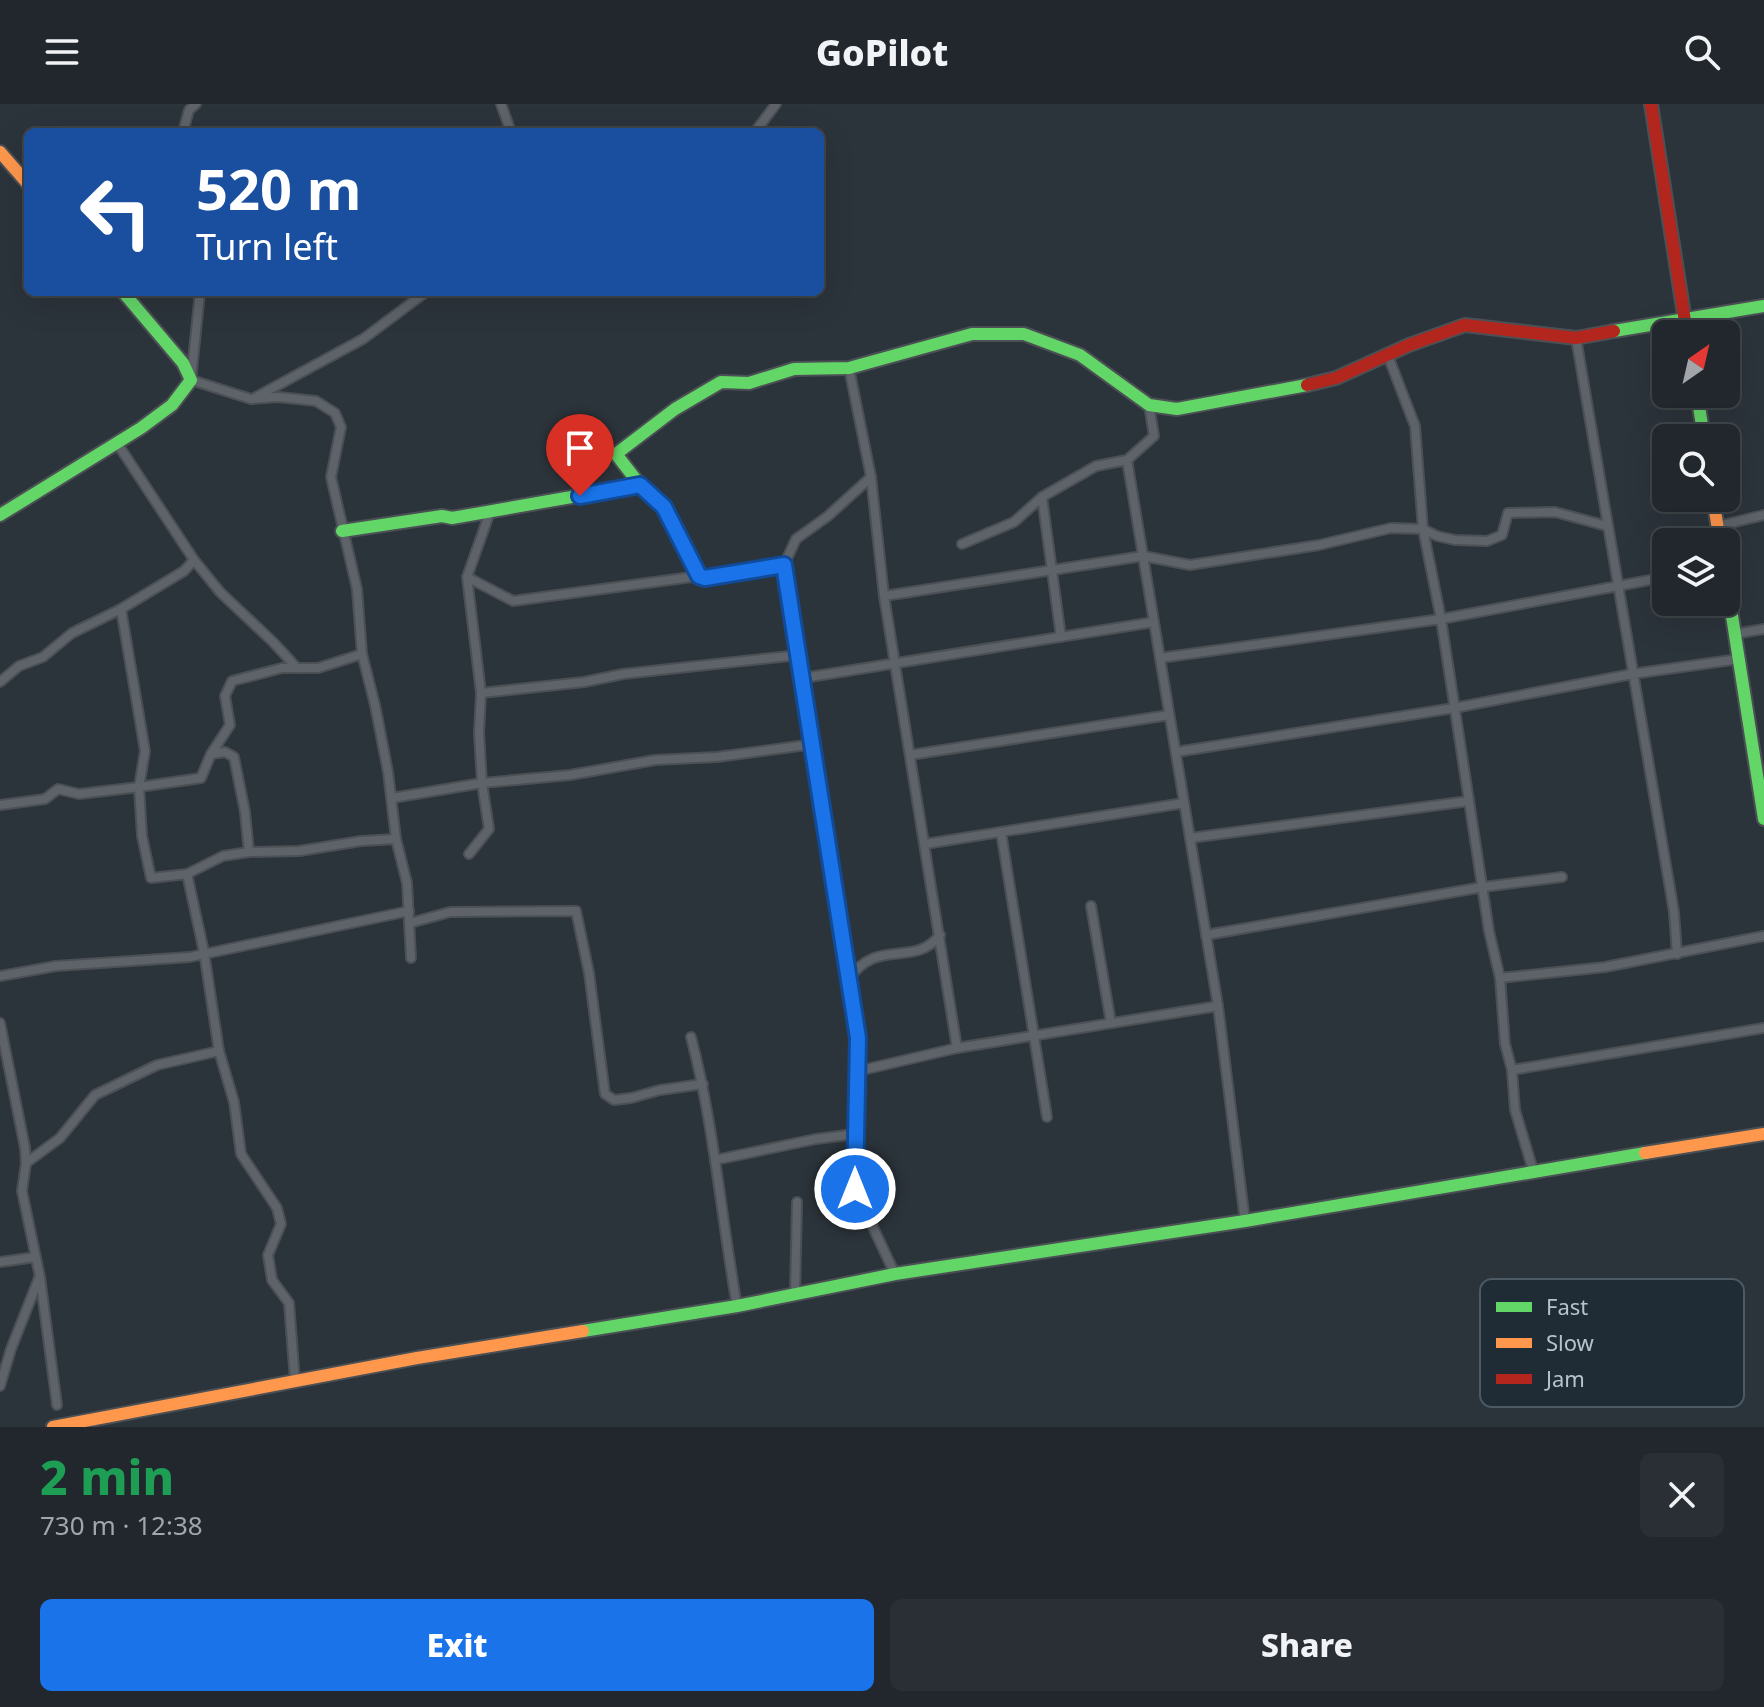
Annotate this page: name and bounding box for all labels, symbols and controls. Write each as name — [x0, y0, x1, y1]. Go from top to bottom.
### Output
text: GoPilot — [816, 28, 948, 77]
icon: menu — [40, 30, 84, 74]
icon: search — [1680, 30, 1724, 74]
text: 520 m — [196, 150, 361, 226]
icon: left — [64, 160, 168, 264]
text: Turn left — [196, 222, 338, 271]
north arrow — [1652, 320, 1740, 408]
map controls — [1652, 320, 1740, 616]
pin — [546, 414, 614, 496]
button: search — [1652, 424, 1740, 512]
icon: arrive — [558, 426, 602, 470]
button: layers — [1652, 528, 1740, 616]
position arrow — [813, 1147, 897, 1231]
legend — [1480, 1279, 1744, 1407]
text: Fast — [1546, 1291, 1588, 1321]
text: Slow — [1546, 1327, 1595, 1357]
text: Jam — [1544, 1363, 1585, 1393]
text: 2 min — [40, 1444, 174, 1509]
button: close — [1640, 1453, 1724, 1537]
text: 730 m · 12:38 — [40, 1507, 203, 1543]
button: Exit — [40, 1599, 874, 1691]
button: Share — [890, 1599, 1724, 1691]

